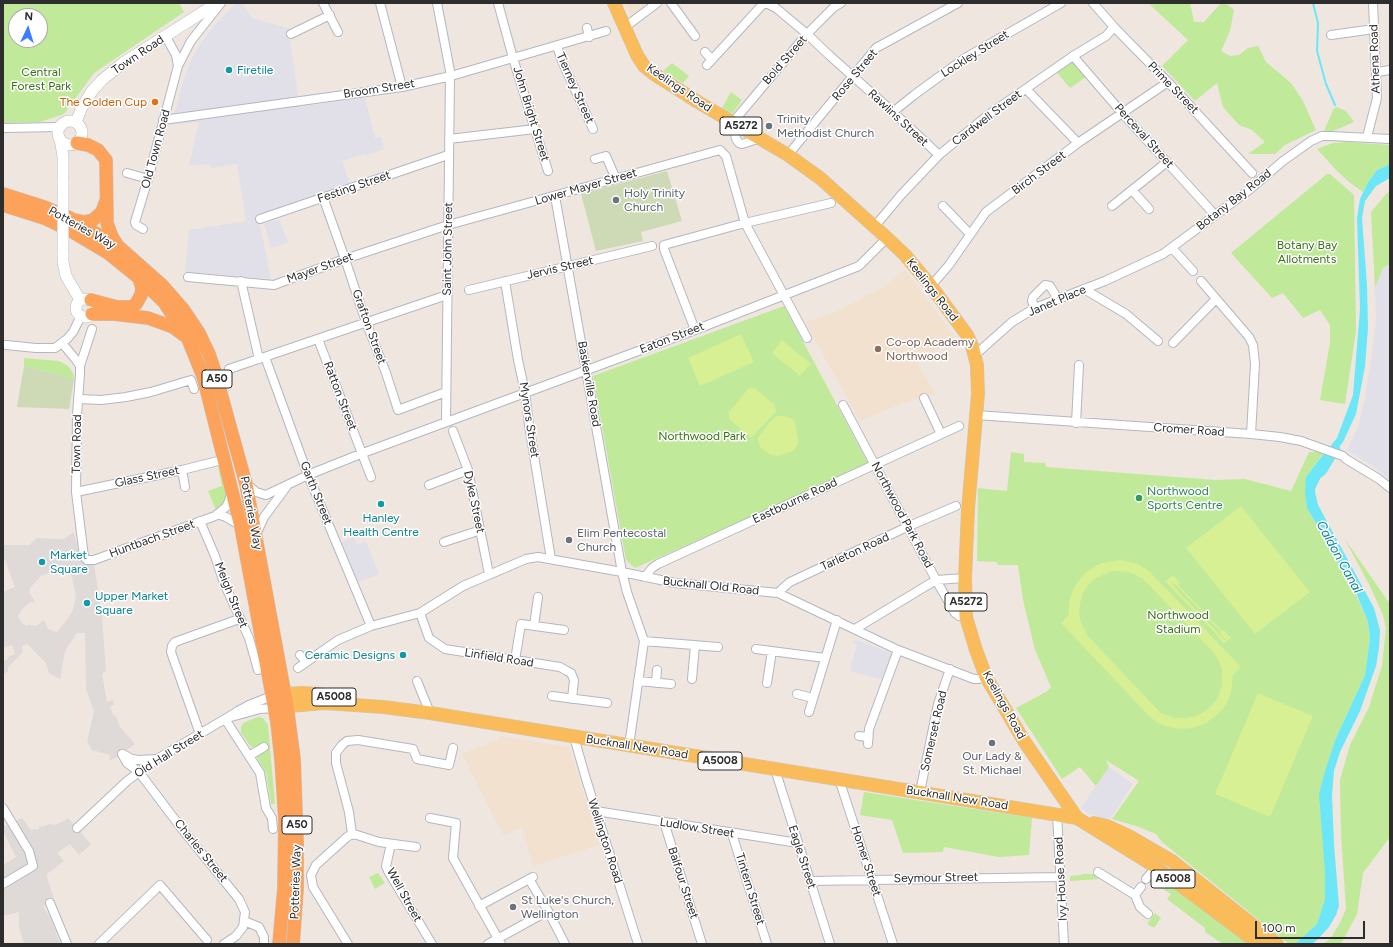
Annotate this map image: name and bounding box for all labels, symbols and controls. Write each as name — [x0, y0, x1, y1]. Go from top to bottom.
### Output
north arrow — [8, 8, 48, 48]
text: N — [24, 10, 33, 23]
street label: Athena Road — [1367, 24, 1383, 94]
street label: Lockley Street — [938, 27, 1012, 81]
street label: Town Road — [109, 32, 167, 78]
street label: Bold Street — [760, 32, 810, 88]
street label: Rose Street — [829, 46, 881, 104]
street label: Tierney Street — [553, 50, 597, 126]
street label: Prime Street — [1145, 59, 1201, 117]
street label: Keelings Road — [644, 61, 714, 115]
place label: Firetile — [237, 63, 273, 77]
park label: Central Forest Park — [11, 65, 71, 93]
marker: Firetile — [224, 65, 234, 75]
street label: John Bright Street — [510, 65, 552, 163]
street label: Broom Street — [342, 76, 416, 102]
street label: Rawlins Street — [865, 86, 931, 150]
street label: Cardwell Street — [949, 87, 1025, 149]
place label: The Golden Cup — [60, 95, 147, 109]
marker: The Golden Cup — [150, 97, 160, 107]
street label: Perceval Street — [1111, 101, 1177, 171]
street label: Old Town Road — [139, 108, 173, 190]
place label: Trinity Methodist Church — [777, 112, 874, 140]
road number: A5272 — [720, 117, 762, 135]
marker: Trinity Methodist Church — [764, 121, 774, 131]
street label: Birch Street — [1009, 148, 1069, 198]
street label: Lower Mayer Street — [533, 166, 639, 208]
street label: Botany Bay Road — [1194, 166, 1274, 234]
street label: Festing Street — [316, 168, 392, 206]
place label: Holy Trinity Church — [624, 186, 685, 214]
marker: Holy Trinity Church — [611, 195, 621, 205]
street label: Saint John Street — [440, 202, 456, 296]
street label: Potteries Way — [46, 204, 118, 252]
park label: Botany Bay Allotments — [1277, 238, 1337, 266]
street label: Mayer Street — [285, 249, 355, 287]
street label: Jervis Street — [525, 253, 595, 283]
street label: Keelings Road — [903, 256, 961, 324]
street label: Janet Place — [1026, 282, 1088, 320]
street label: Grafton Street — [349, 288, 389, 366]
street label: Eaton Street — [638, 319, 706, 357]
place label: Co-op Academy Northwood — [886, 335, 974, 363]
street label: Baskerville Road — [574, 340, 604, 428]
marker: Co-op Academy Northwood — [873, 344, 883, 354]
street label: Ratton Street — [320, 359, 360, 433]
road number: A50 — [202, 370, 232, 388]
street label: Mynors Street — [516, 381, 542, 459]
street label: Town Road — [69, 414, 85, 474]
street label: Cromer Road — [1153, 420, 1225, 440]
park label: Northwood Park — [658, 429, 746, 443]
street label: Garth Street — [297, 459, 335, 527]
street label: Northwood Park Road — [868, 460, 936, 570]
street label: Glass Street — [113, 463, 181, 491]
street label: Dyke Street — [460, 470, 488, 534]
street label: Potteries Way — [237, 475, 265, 551]
street label: Eastbourne Road — [750, 475, 840, 527]
place label: Northwood Sports Centre — [1147, 484, 1223, 512]
marker: Northwood Sports Centre — [1134, 493, 1144, 503]
marker: Hanley Health Centre — [376, 499, 386, 509]
place label: Hanley Health Centre — [343, 511, 419, 539]
street label: Huntbach Street — [107, 517, 197, 561]
water label: Caldon Canal — [1313, 518, 1365, 596]
place label: Elim Pentecostal Church — [577, 526, 666, 554]
street label: Tarleton Road — [818, 530, 892, 574]
marker: Elim Pentecostal Church — [564, 535, 574, 545]
place label: Market Square — [50, 548, 88, 576]
marker: Market Square — [37, 557, 47, 567]
street label: Meigh Street — [211, 560, 251, 630]
street label: Bucknall Old Road — [662, 574, 760, 598]
place label: Upper Market Square — [95, 589, 168, 617]
road number: A5272 — [945, 593, 987, 611]
marker: Upper Market Square — [82, 598, 92, 608]
park label: Northwood Stadium — [1147, 608, 1209, 636]
street label: Linfield Road — [463, 645, 535, 671]
place label: Ceramic Designs — [305, 648, 395, 662]
marker: Ceramic Designs — [398, 650, 408, 660]
street label: Keelings Road — [979, 668, 1029, 742]
road number: A5008 — [312, 688, 356, 706]
street label: Somerset Road — [918, 689, 950, 773]
street label: Old Hall Street — [132, 727, 206, 781]
street label: Bucknall New Road — [585, 732, 689, 762]
marker: Our Lady & St. Michael — [987, 738, 997, 748]
place label: Our Lady & St. Michael — [962, 749, 1022, 777]
road number: A5008 — [698, 752, 742, 770]
street label: Bucknall New Road — [905, 783, 1009, 813]
street label: Wellington Road — [585, 797, 625, 885]
street label: Ludlow Street — [659, 815, 735, 841]
road number: A50 — [282, 816, 312, 834]
street label: Charles Street — [171, 817, 231, 885]
street label: Eagle Street — [785, 823, 819, 891]
street label: Homer Street — [848, 824, 884, 898]
street label: Ivy House Road — [1052, 837, 1070, 921]
street label: Potteries Way — [288, 844, 304, 920]
street label: Balfour Street — [665, 845, 701, 921]
street label: Tintern Street — [732, 851, 768, 927]
street label: Well Street — [383, 866, 425, 924]
street label: Seymour Street — [894, 870, 978, 886]
road number: A5008 — [1151, 870, 1195, 888]
place label: St Luke's Church, Wellington — [521, 893, 614, 921]
marker: St Luke's Church, Wellington — [508, 902, 518, 912]
scale bar — [1257, 913, 1367, 939]
text: 100 m — [1262, 921, 1296, 935]

